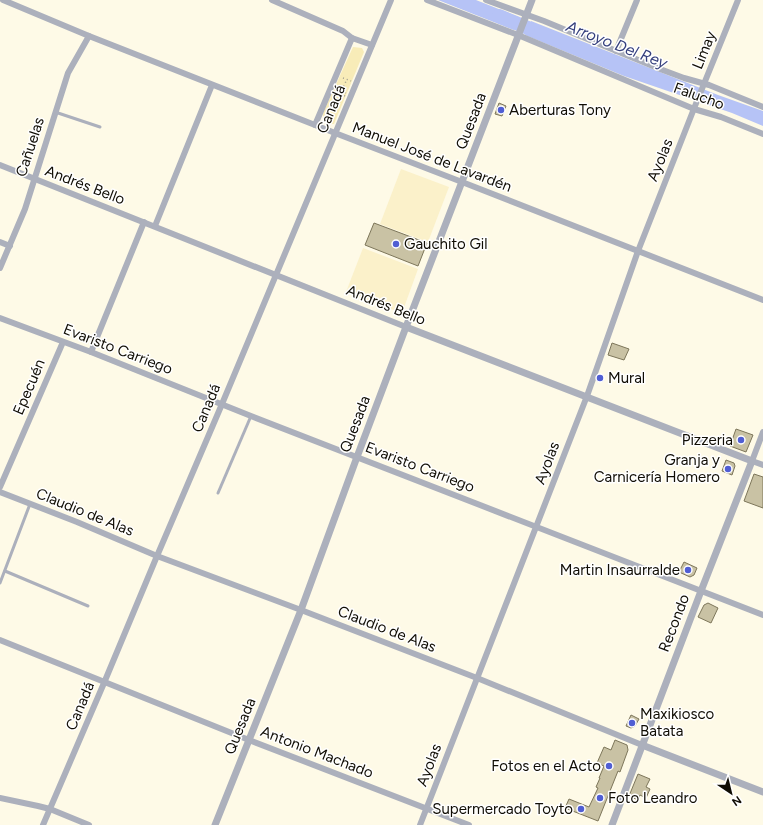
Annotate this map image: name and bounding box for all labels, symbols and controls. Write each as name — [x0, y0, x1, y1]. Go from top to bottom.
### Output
water label: Arroyo Del Rey — [563, 16, 671, 73]
street label: Limay — [688, 28, 720, 72]
street label: Falucho — [671, 79, 727, 114]
street label: Canadá — [313, 82, 349, 136]
street label: Quesada — [452, 90, 490, 152]
place label: Aberturas Tony — [509, 101, 611, 119]
marker: Aberturas Tony — [496, 105, 506, 115]
street label: Cañuelas — [12, 115, 48, 179]
street label: Manuel José de Lavardén — [350, 118, 514, 196]
street label: Ayolas — [643, 136, 677, 184]
street label: Andrés Bello — [43, 162, 128, 209]
place label: Gauchito Gil — [404, 235, 488, 253]
marker: Gauchito Gil — [391, 239, 401, 249]
street label: Andrés Bello — [344, 281, 429, 329]
street label: Evaristo Carriego — [61, 320, 175, 378]
street label: Epecuén — [9, 356, 49, 418]
place label: Mural — [608, 369, 645, 387]
marker: Mural — [595, 373, 605, 383]
street label: Canadá — [188, 381, 224, 435]
street label: Quesada — [336, 393, 374, 455]
place label: Pizzeria — [682, 431, 733, 449]
marker: Pizzeria — [736, 435, 746, 445]
street label: Evaristo Carriego — [363, 438, 477, 496]
street label: Ayolas — [531, 439, 563, 487]
place label: Granja y Carnicería Homero — [594, 451, 720, 486]
marker: Granja y Carnicería Homero — [723, 464, 733, 474]
street label: Claudio de Alas — [34, 484, 136, 540]
place label: Martin Insaurralde — [560, 561, 680, 579]
marker: Martin Insaurralde — [683, 565, 693, 575]
street label: Recondo — [655, 591, 693, 654]
street label: Claudio de Alas — [335, 602, 439, 656]
street label: Canadá — [62, 679, 98, 733]
street label: Quesada — [221, 695, 259, 757]
place label: Maxikiosco Batata — [640, 705, 715, 740]
marker: Maxikiosco Batata — [627, 718, 637, 728]
street label: Antonio Machado — [258, 722, 376, 782]
street label: Ayolas — [413, 741, 445, 789]
place label: Fotos en el Acto — [491, 757, 601, 775]
marker: Fotos en el Acto — [604, 761, 614, 771]
north arrow — [711, 773, 751, 813]
place label: Foto Leandro — [608, 789, 698, 807]
marker: Foto Leandro — [595, 793, 605, 803]
text: N — [729, 793, 744, 809]
place label: Supermercado Toyto — [432, 800, 573, 818]
marker: Supermercado Toyto — [576, 804, 586, 814]

